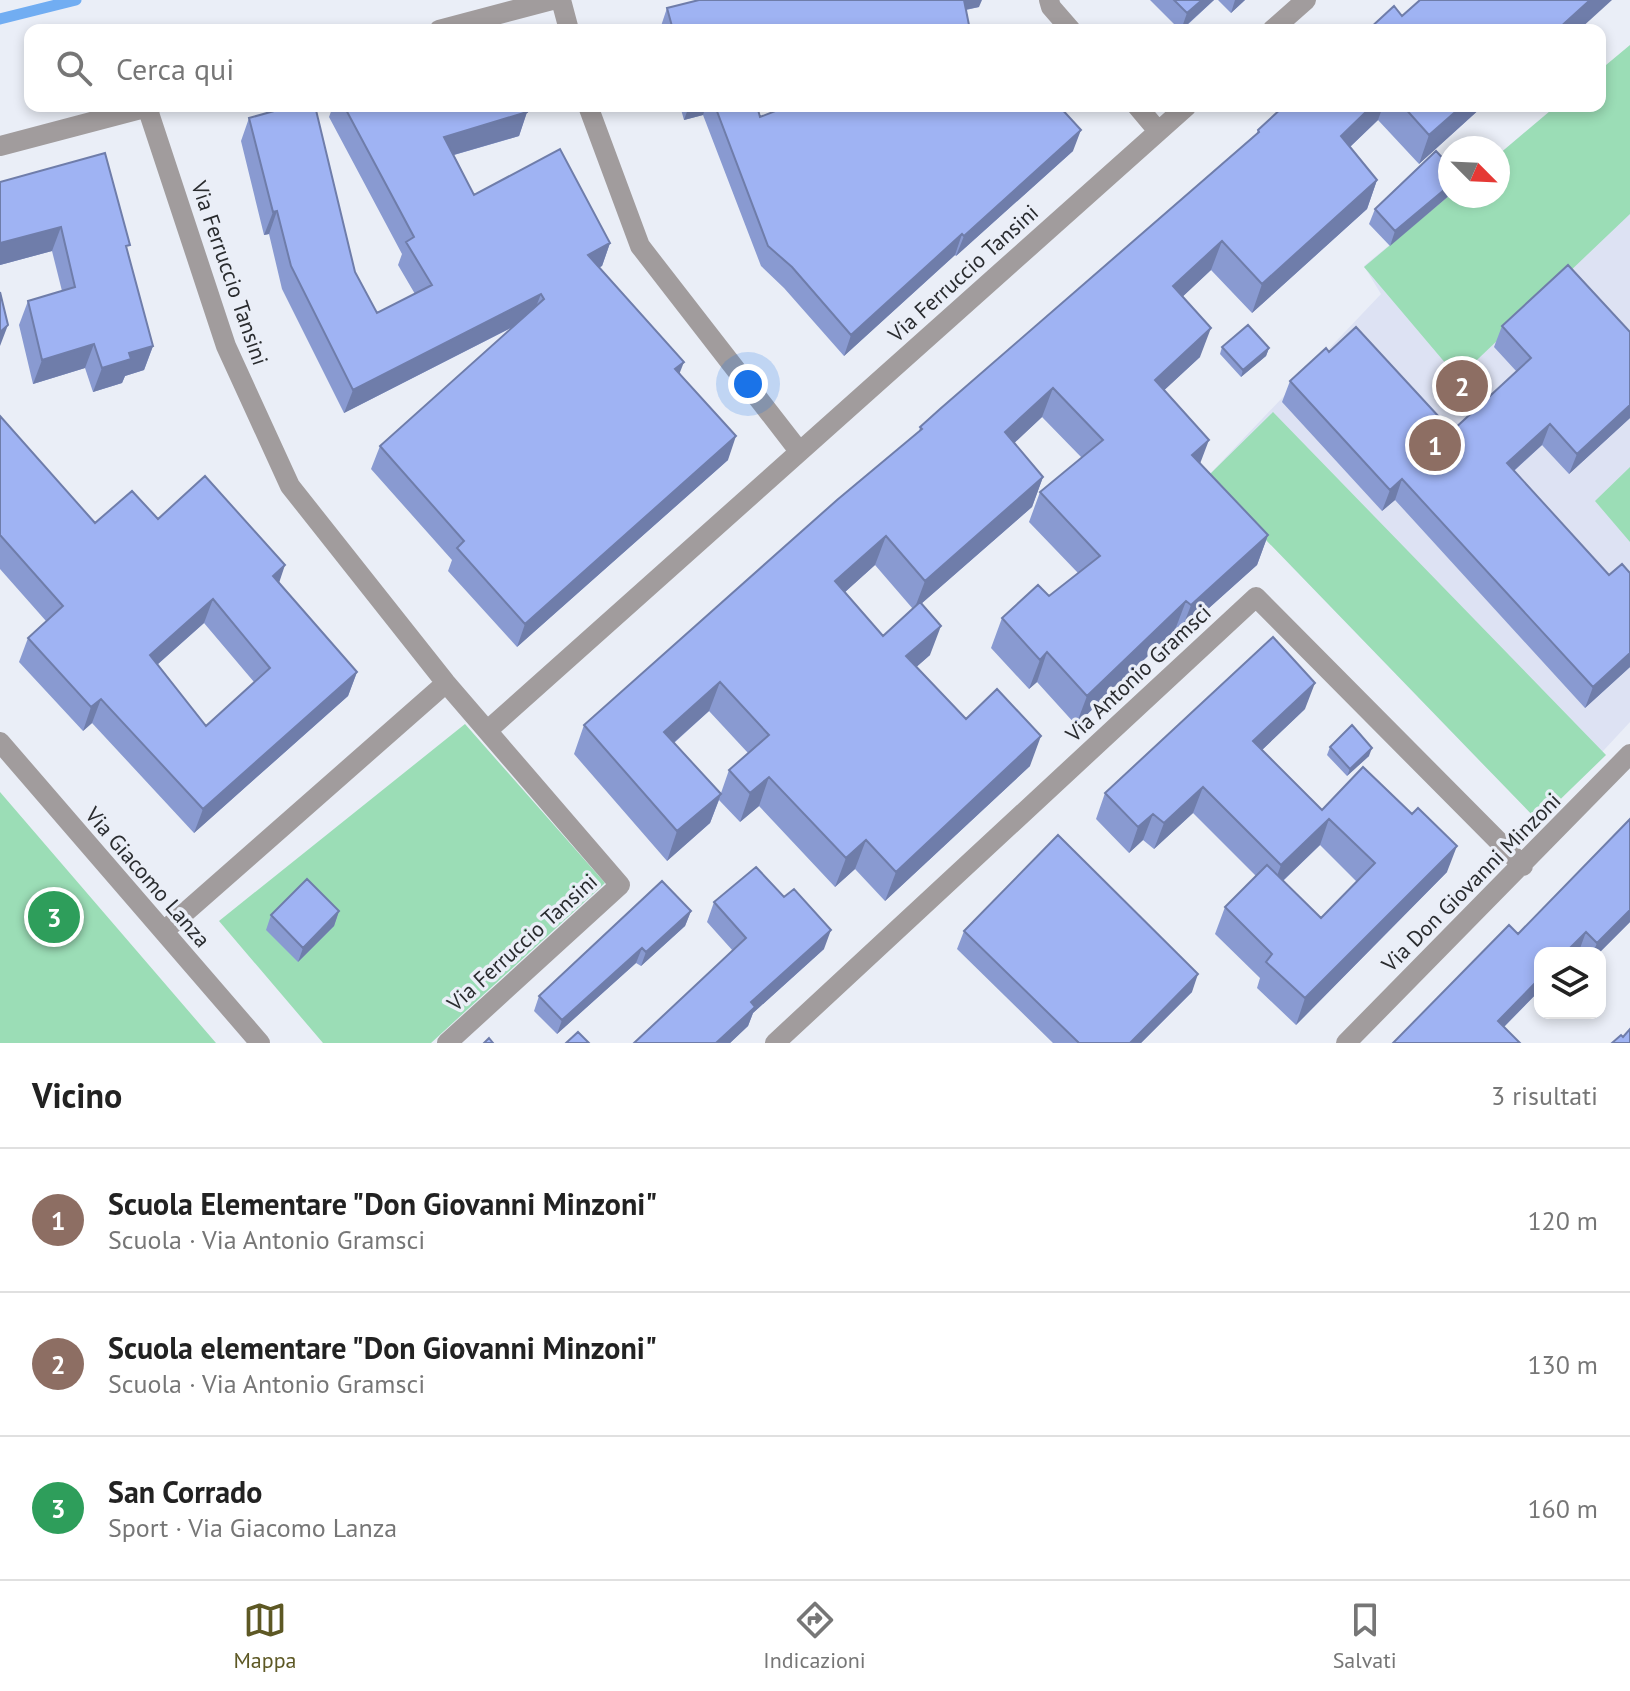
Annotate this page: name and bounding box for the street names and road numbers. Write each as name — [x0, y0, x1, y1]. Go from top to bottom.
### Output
street label: Via Ferruccio Tansini — [185, 176, 275, 369]
street label: Via Ferruccio Tansini — [881, 198, 1044, 349]
street label: Via Antonio Gramsci — [1059, 598, 1217, 748]
street label: Via Don Giovanni Minzoni — [1375, 787, 1566, 978]
street label: Via Giacomo Lanza — [79, 800, 217, 953]
street label: Via Ferruccio Tansini — [440, 867, 603, 1018]

